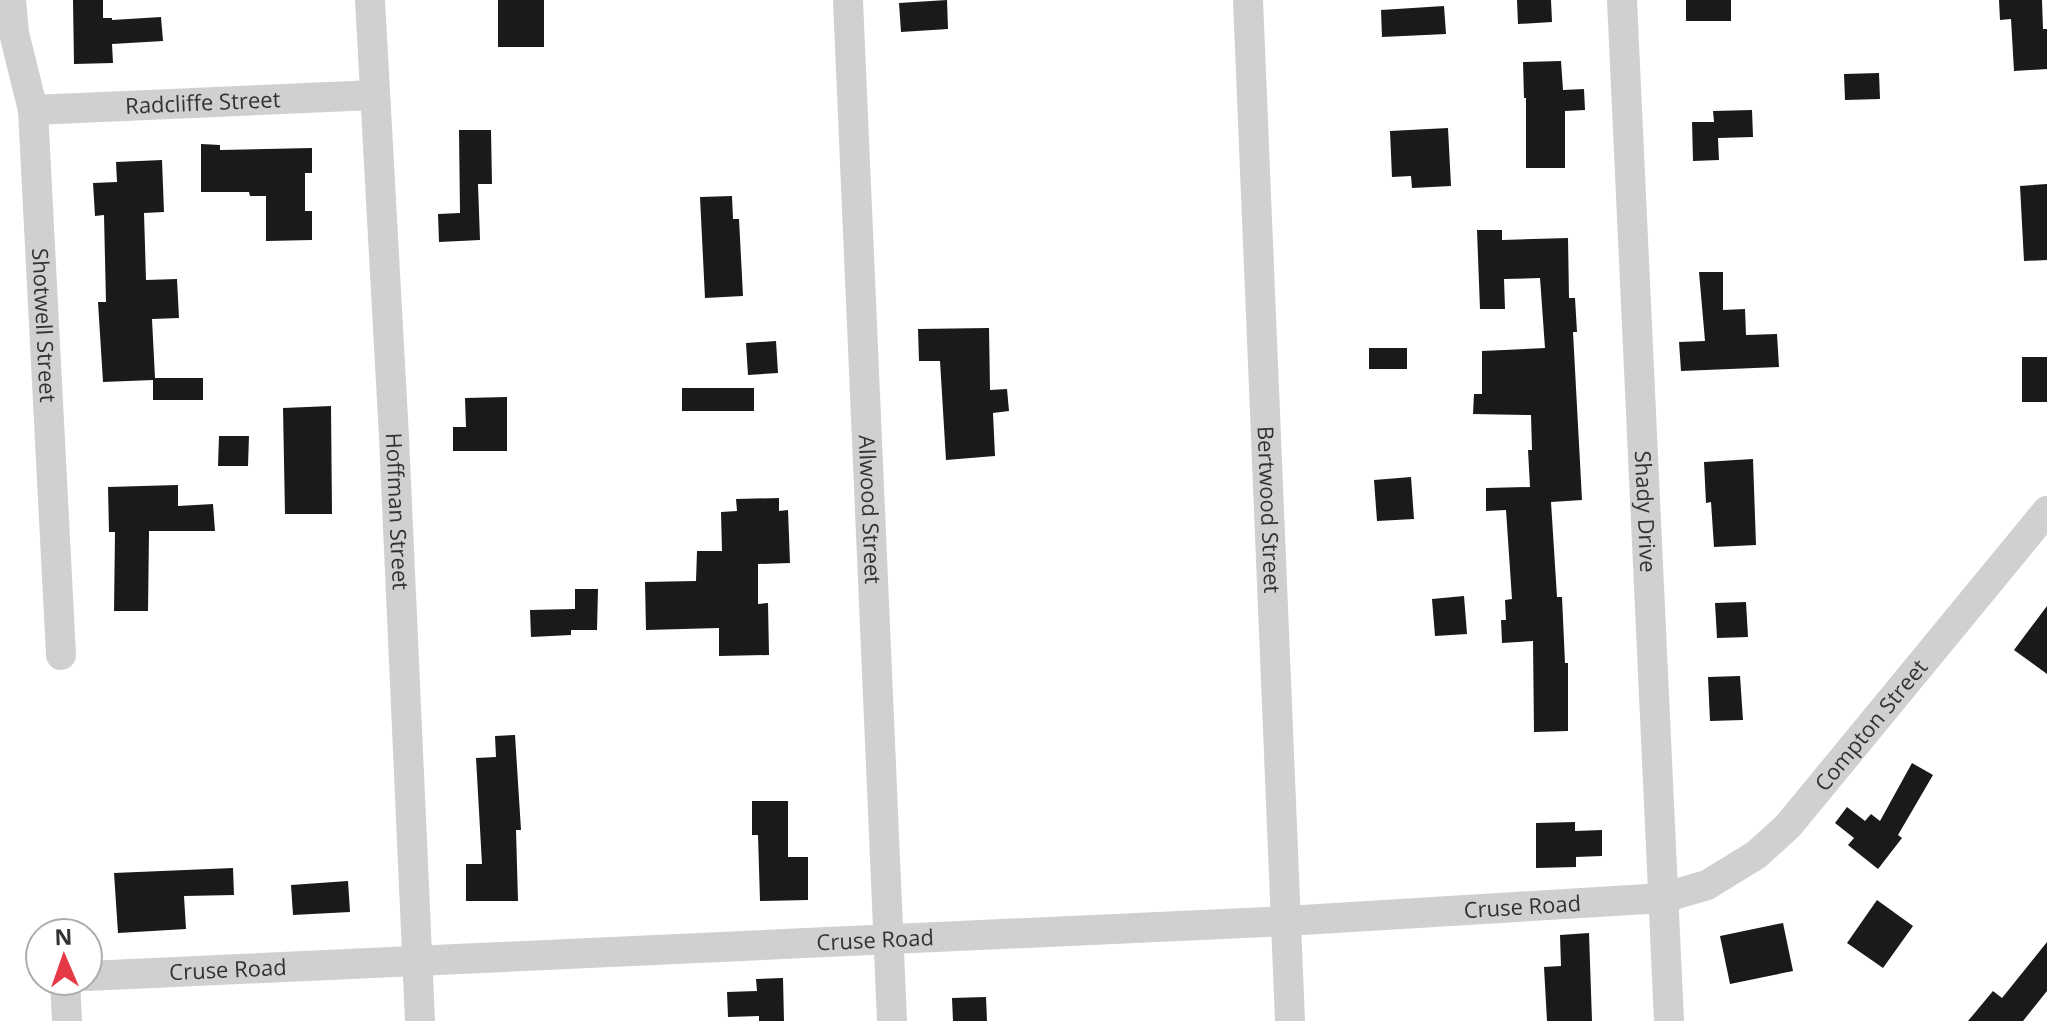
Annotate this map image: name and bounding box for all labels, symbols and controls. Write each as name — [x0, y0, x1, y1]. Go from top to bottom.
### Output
street label: Radcliffe Street — [125, 83, 281, 120]
street label: Shotwell Street — [26, 247, 64, 403]
street label: Bertwood Street — [1252, 425, 1288, 594]
street label: Hoffman Street — [380, 432, 417, 591]
street label: Allwood Street — [853, 434, 889, 585]
street label: Shady Drive — [1629, 450, 1664, 573]
street label: Compton Street — [1807, 652, 1933, 797]
street label: Cruse Road — [1463, 887, 1582, 924]
north arrow — [24, 917, 104, 997]
text: N — [54, 921, 73, 951]
street label: Cruse Road — [816, 921, 934, 957]
street label: Cruse Road — [168, 951, 287, 986]

